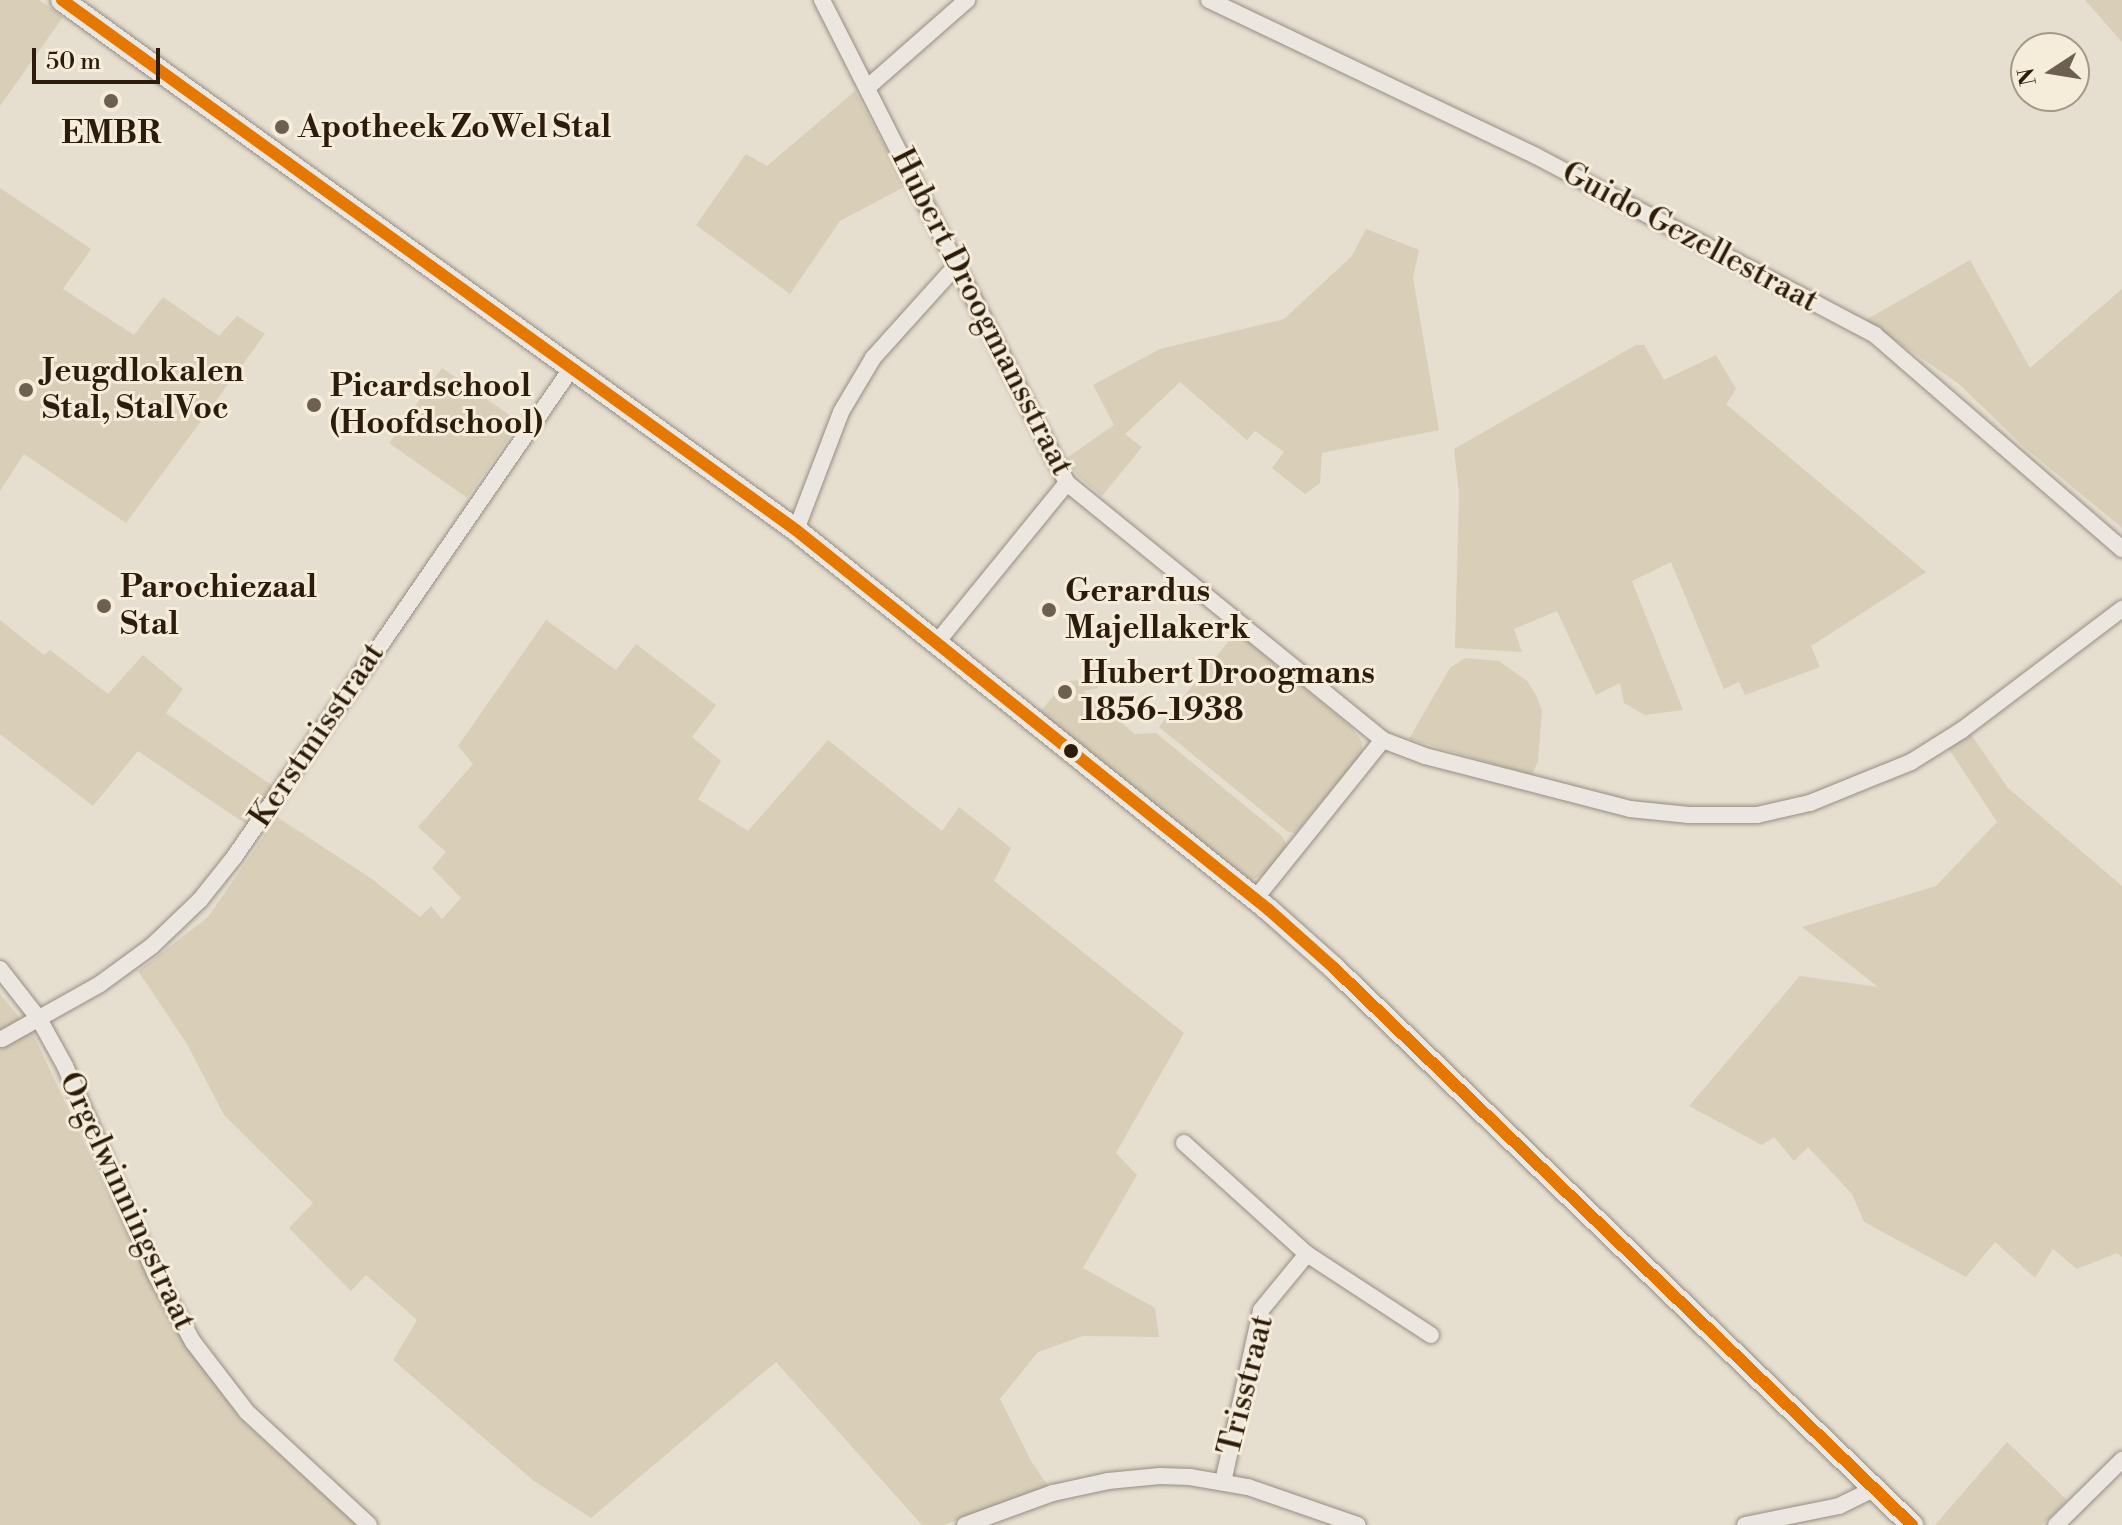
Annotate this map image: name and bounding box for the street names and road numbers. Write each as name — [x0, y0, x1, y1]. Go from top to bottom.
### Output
street label: Hubert Droogmansstraat — [883, 142, 1081, 482]
street label: Guido Gezellestraat — [1555, 153, 1825, 321]
street label: Kerstmisstraat — [241, 635, 393, 835]
street label: Orgelwinningstraat — [50, 1066, 204, 1336]
street label: Trisstraat — [1210, 1311, 1282, 1459]

